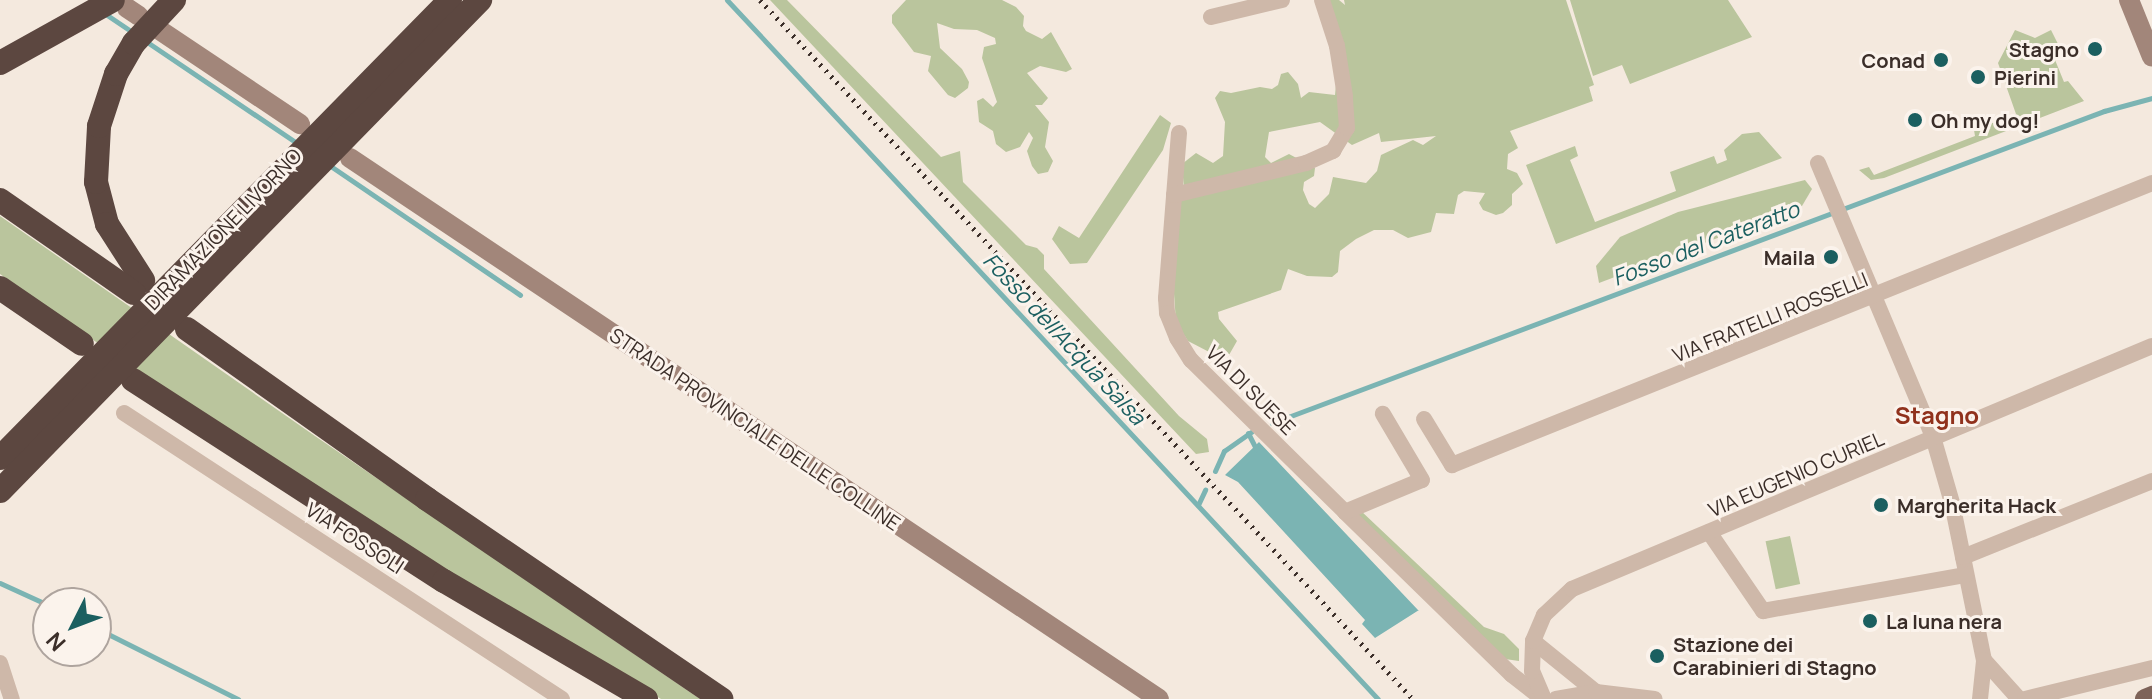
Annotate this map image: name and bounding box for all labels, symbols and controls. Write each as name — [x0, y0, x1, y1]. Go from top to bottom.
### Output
place label: Stagno — [2009, 37, 2079, 61]
marker: Stagno — [2086, 40, 2104, 58]
place label: Conad — [1862, 48, 1925, 72]
marker: Conad — [1932, 51, 1950, 69]
place label: Pierini — [1994, 65, 2056, 89]
marker: Pierini — [1969, 68, 1987, 86]
place label: Oh my dog! — [1931, 108, 2039, 132]
marker: Oh my dog! — [1906, 111, 1924, 129]
street label: DIRAMAZIONE LIVORNO — [140, 143, 306, 315]
water label: Fosso del Cateratto — [1609, 196, 1803, 292]
place label: Maila — [1764, 245, 1815, 269]
water label: Fosso dell'Acqua Salsa — [978, 248, 1150, 430]
marker: Maila — [1822, 248, 1840, 266]
street label: VIA FRATELLI ROSSELLI — [1669, 267, 1871, 367]
street label: STRADA PROVINCIALE DELLE COLLINE — [605, 323, 905, 535]
street label: VIA DI SUESE — [1201, 340, 1301, 440]
district label: Stagno — [1895, 401, 1979, 429]
street label: VIA EUGENIO CURIEL — [1705, 426, 1887, 522]
place label: Margherita Hack — [1897, 493, 2056, 517]
marker: Margherita Hack — [1872, 496, 1890, 514]
street label: VIA FOSSOLI — [301, 497, 409, 579]
north arrow — [32, 587, 112, 667]
place label: La luna nera — [1886, 609, 2002, 633]
marker: La luna nera — [1861, 612, 1879, 630]
text: N — [39, 626, 72, 658]
place label: Stazione dei Carabinieri di Stagno — [1673, 632, 1877, 679]
marker: Stazione dei Carabinieri di Stagno — [1648, 647, 1666, 665]

